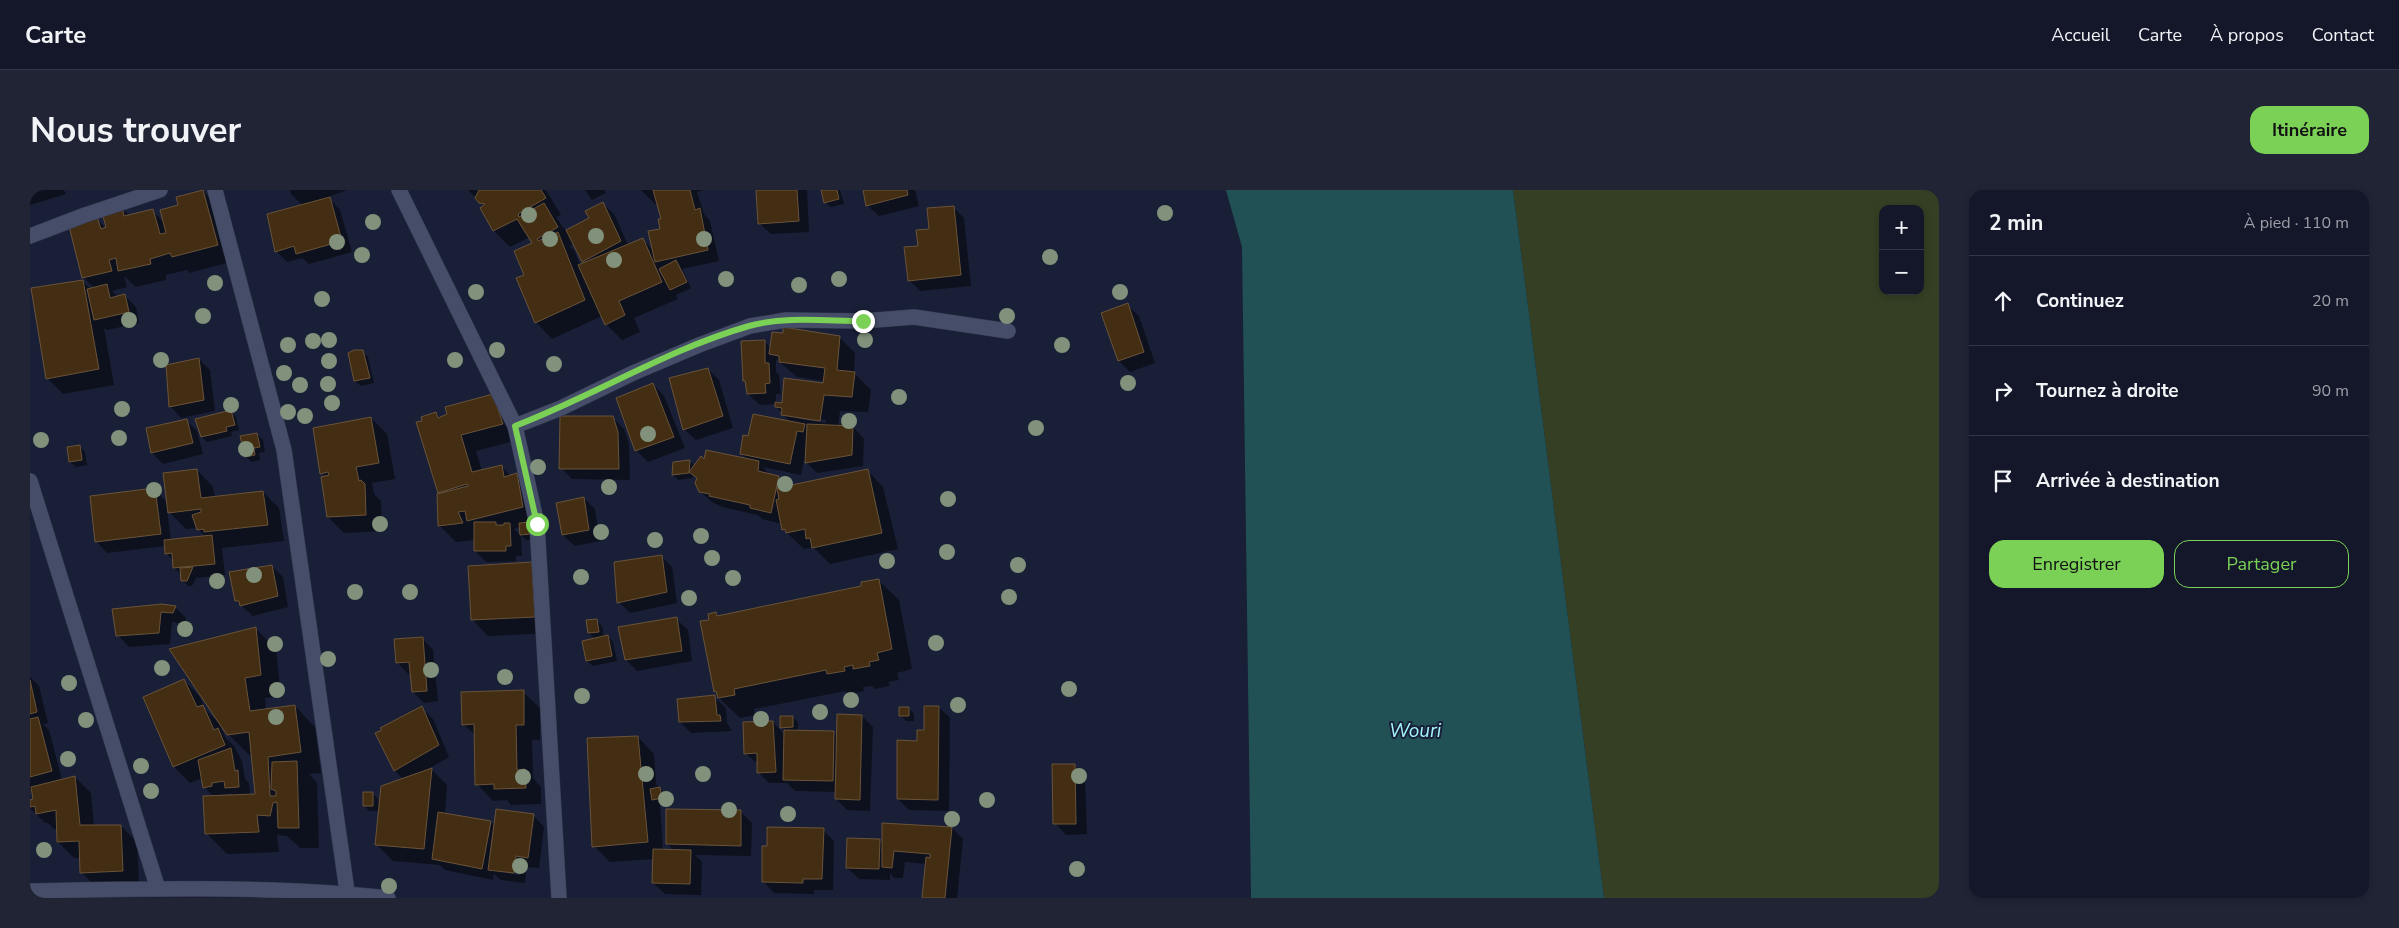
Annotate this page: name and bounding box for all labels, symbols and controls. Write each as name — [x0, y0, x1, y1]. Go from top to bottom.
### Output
text: Carte — [25, 19, 86, 51]
text: Accueil — [2051, 23, 2110, 47]
text: Carte — [2138, 23, 2182, 47]
text: À propos — [2210, 23, 2284, 47]
text: Contact — [2312, 23, 2374, 47]
button: Itinéraire — [2250, 106, 2369, 154]
text: Nous trouver — [30, 107, 241, 154]
map controls — [1879, 205, 1924, 295]
button: + — [1879, 205, 1924, 250]
text: 2 min — [1989, 209, 2043, 237]
text: À pied · 110 m — [2244, 212, 2349, 234]
button: − — [1879, 250, 1924, 295]
icon: ahead — [1989, 287, 2017, 315]
text: Continuez — [2036, 288, 2124, 314]
text: 20 m — [2312, 290, 2349, 312]
route end — [852, 310, 875, 333]
icon: right — [1989, 377, 2017, 405]
text: Tournez à droite — [2036, 378, 2179, 404]
text: 90 m — [2312, 380, 2349, 402]
icon: arrive — [1989, 467, 2017, 495]
text: Arrivée à destination — [2036, 468, 2220, 494]
route start — [526, 513, 549, 536]
button: Enregistrer — [1989, 540, 2164, 588]
button: Partager — [2174, 540, 2349, 588]
water label: Wouri — [1389, 718, 1442, 744]

